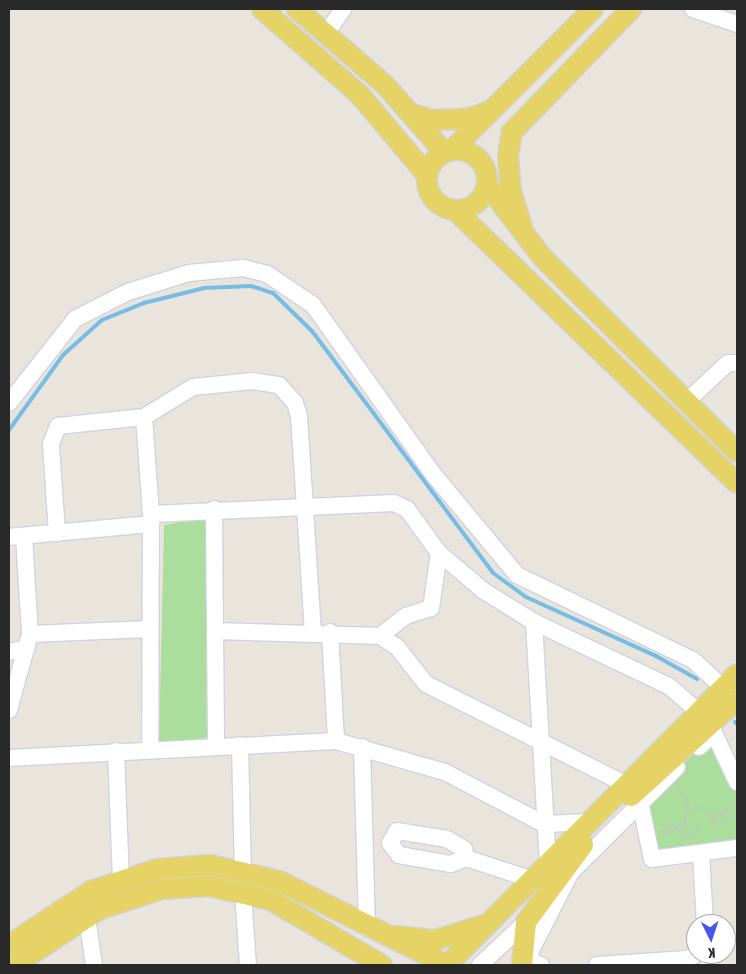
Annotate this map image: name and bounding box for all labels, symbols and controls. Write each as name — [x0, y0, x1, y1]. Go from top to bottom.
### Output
north arrow — [686, 914, 736, 964]
text: K — [708, 945, 716, 961]

